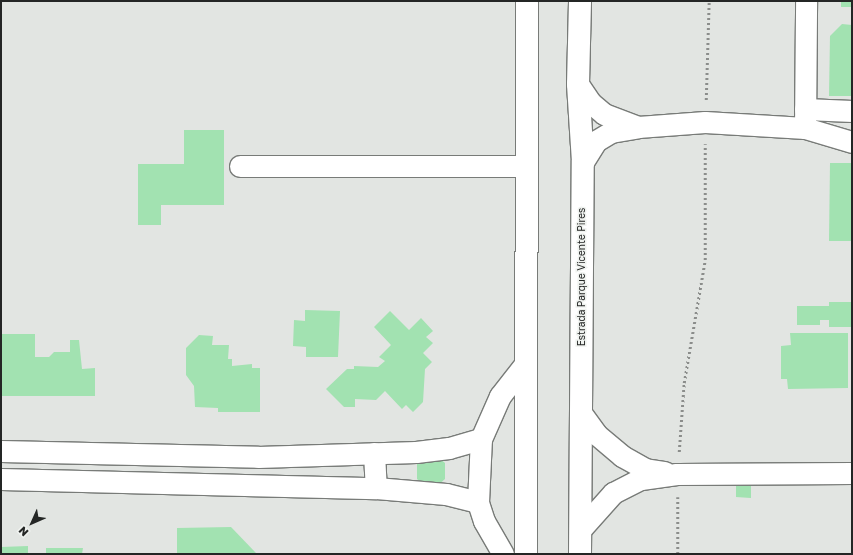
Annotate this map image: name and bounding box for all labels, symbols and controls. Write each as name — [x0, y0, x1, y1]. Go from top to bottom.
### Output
street label: Estrada Parque Vicente Pires — [576, 208, 588, 346]
north arrow — [12, 503, 52, 543]
text: N — [16, 524, 31, 539]

